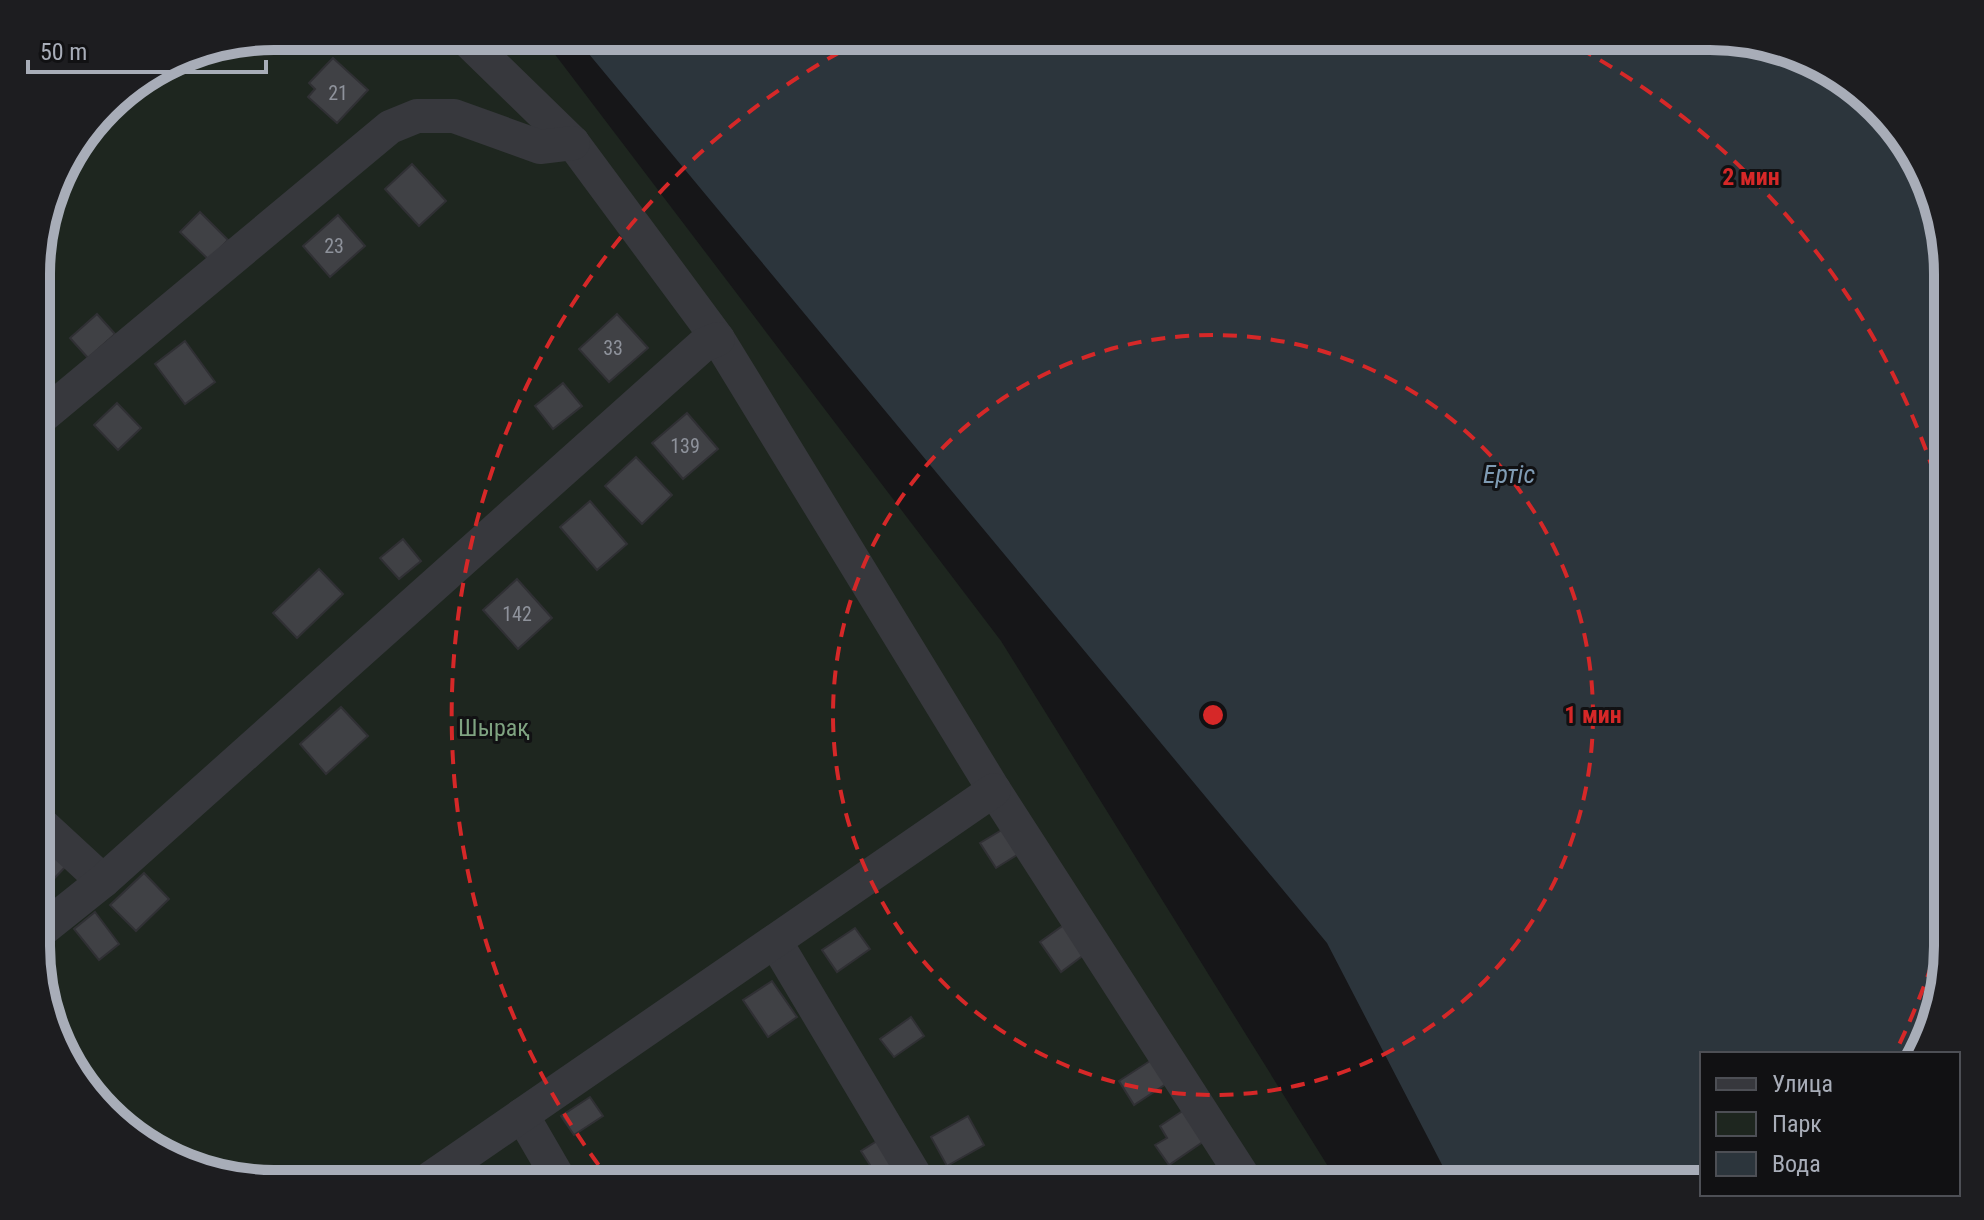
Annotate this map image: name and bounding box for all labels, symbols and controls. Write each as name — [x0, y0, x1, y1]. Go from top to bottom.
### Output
scale bar — [28, 24, 266, 74]
text: 50 m — [40, 38, 87, 66]
house number: 21 — [328, 81, 348, 105]
text: 2 мин — [1722, 163, 1780, 191]
house number: 23 — [324, 234, 344, 258]
house number: 33 — [603, 336, 623, 360]
house number: 139 — [670, 434, 700, 458]
water label: Ертіс — [1483, 459, 1535, 489]
house number: 142 — [502, 602, 532, 626]
centre of rings — [1199, 701, 1227, 729]
text: 1 мин — [1564, 701, 1622, 729]
park label: Шырақ — [458, 714, 530, 742]
legend — [1700, 1052, 1960, 1196]
text: Улица — [1772, 1070, 1833, 1098]
text: Парк — [1772, 1110, 1822, 1138]
text: Вода — [1772, 1150, 1821, 1178]

